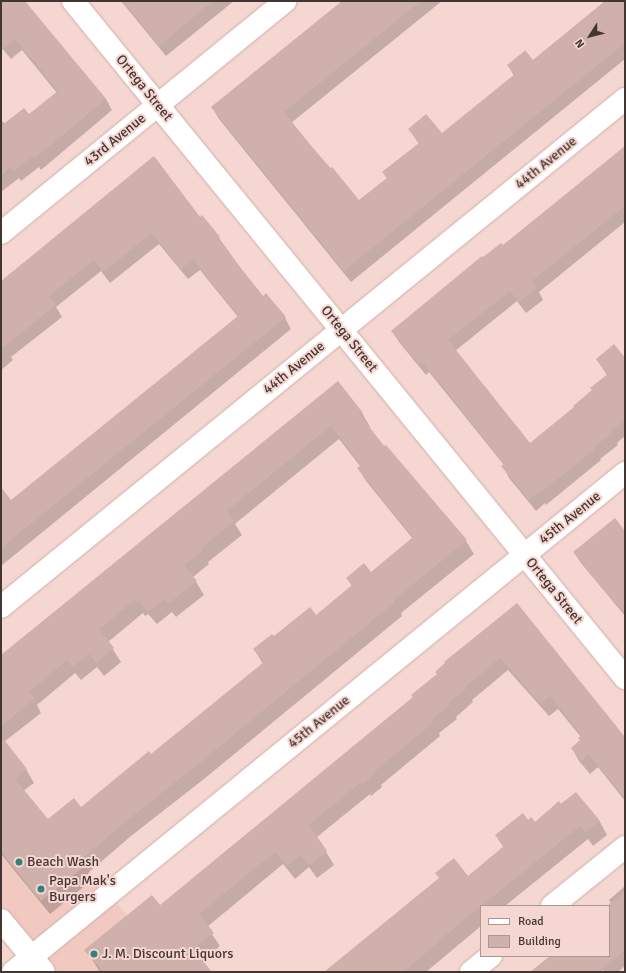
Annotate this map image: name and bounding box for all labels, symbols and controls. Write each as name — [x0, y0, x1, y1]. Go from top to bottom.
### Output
north arrow — [570, 16, 610, 56]
text: N — [572, 36, 587, 50]
street label: Ortega Street — [112, 51, 176, 125]
street label: 43rd Avenue — [81, 110, 149, 170]
street label: 44th Avenue — [512, 133, 580, 193]
street label: Ortega Street — [317, 302, 381, 376]
street label: 44th Avenue — [260, 338, 328, 398]
street label: 45th Avenue — [536, 488, 604, 548]
street label: Ortega Street — [522, 554, 586, 628]
street label: 45th Avenue — [285, 692, 353, 752]
place label: Beach Wash — [27, 854, 99, 870]
marker: Beach Wash — [14, 857, 24, 867]
place label: Papa Mak's Burgers — [49, 873, 116, 906]
marker: Papa Mak's Burgers — [36, 884, 46, 894]
legend — [480, 905, 610, 957]
text: Road — [518, 914, 544, 929]
text: Building — [518, 934, 561, 949]
place label: J. M. Discount Liquors — [102, 946, 233, 962]
marker: J. M. Discount Liquors — [89, 949, 99, 959]

